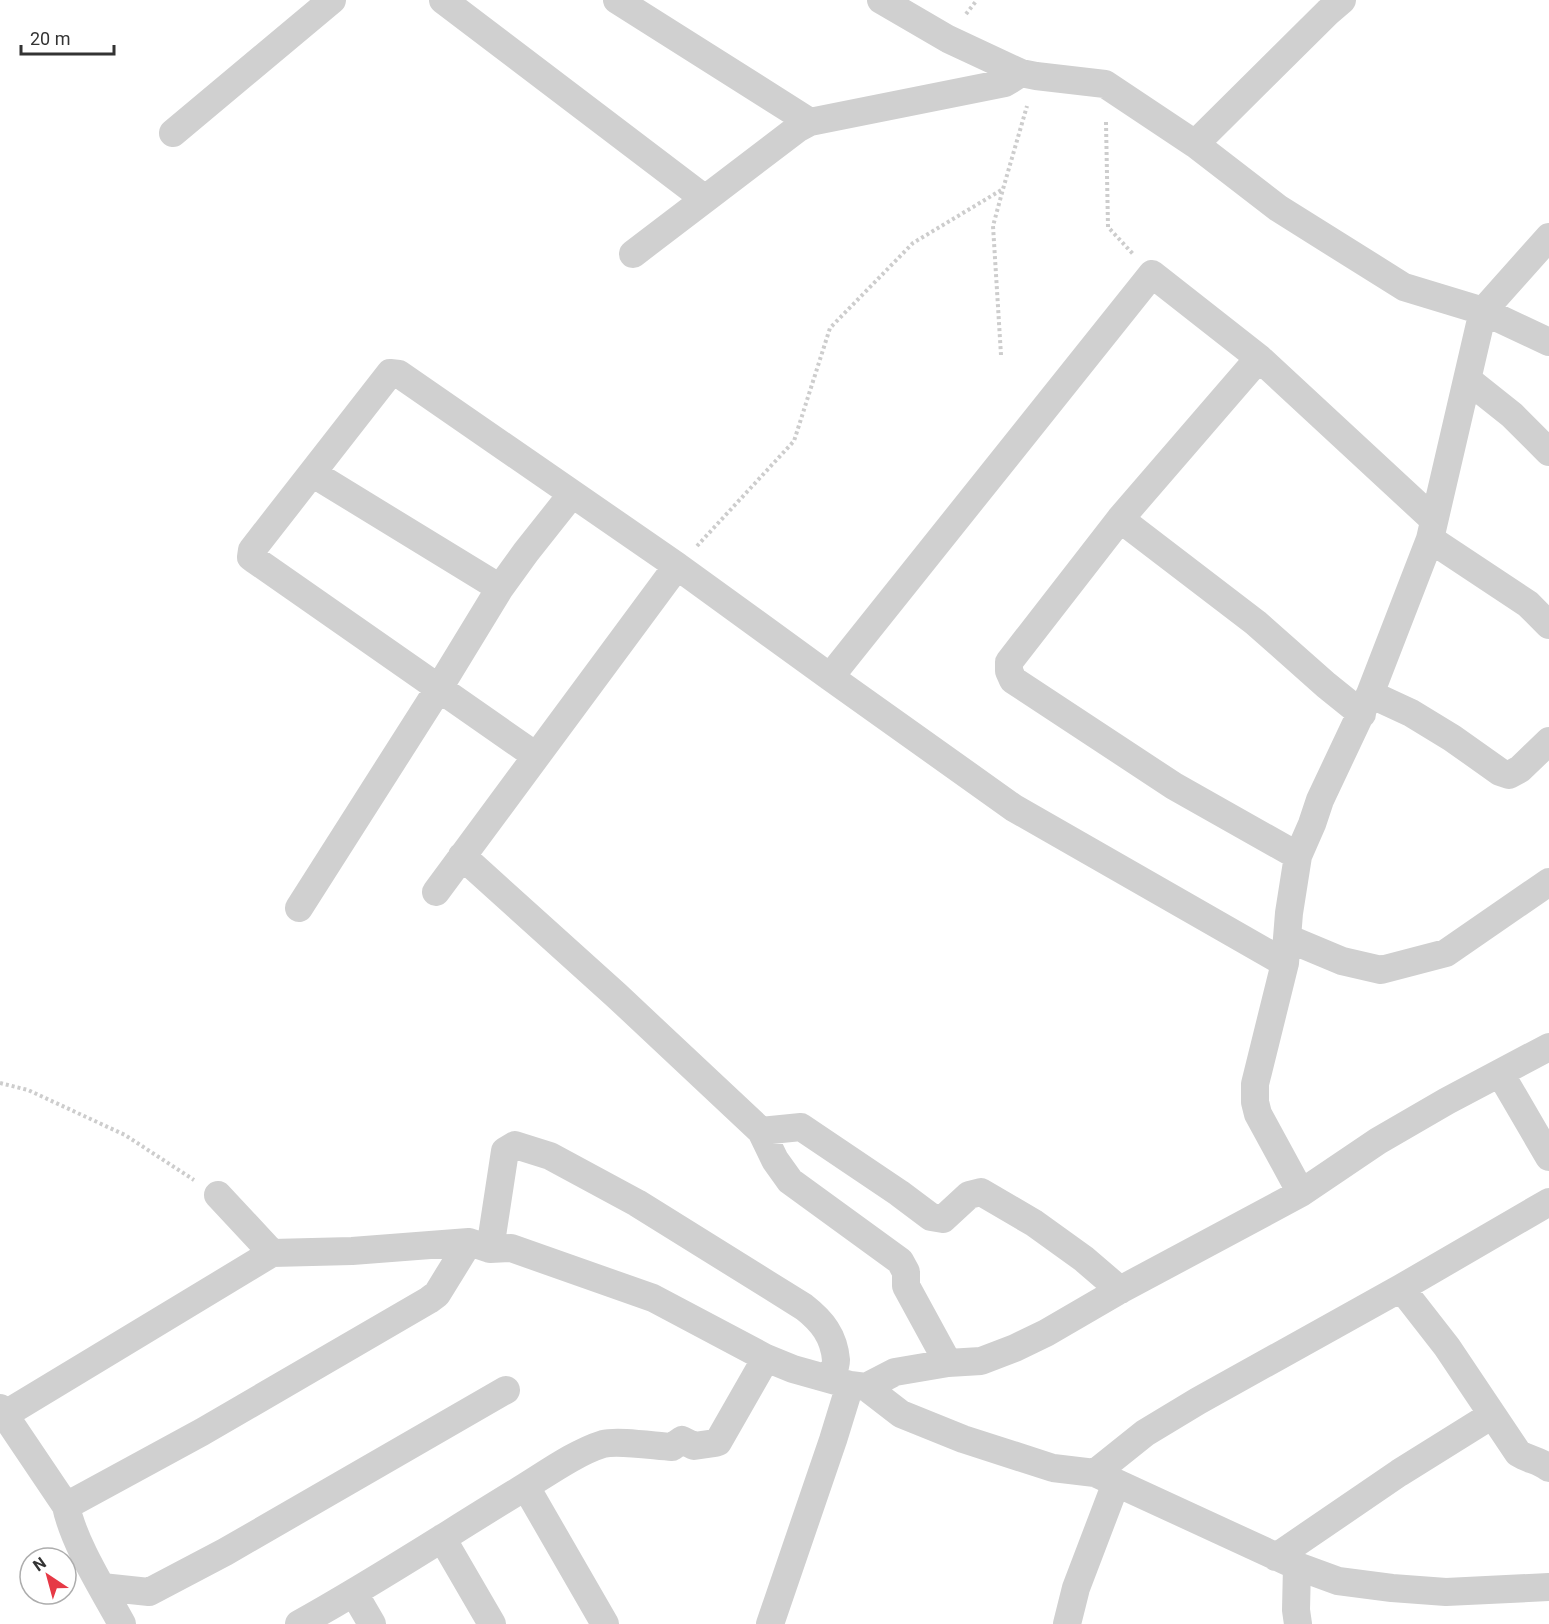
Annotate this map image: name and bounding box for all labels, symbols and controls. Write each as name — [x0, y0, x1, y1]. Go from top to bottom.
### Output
scale bar — [21, 18, 114, 56]
text: 20 m — [30, 28, 70, 49]
north arrow — [18, 1546, 78, 1606]
text: N — [29, 1553, 50, 1575]

